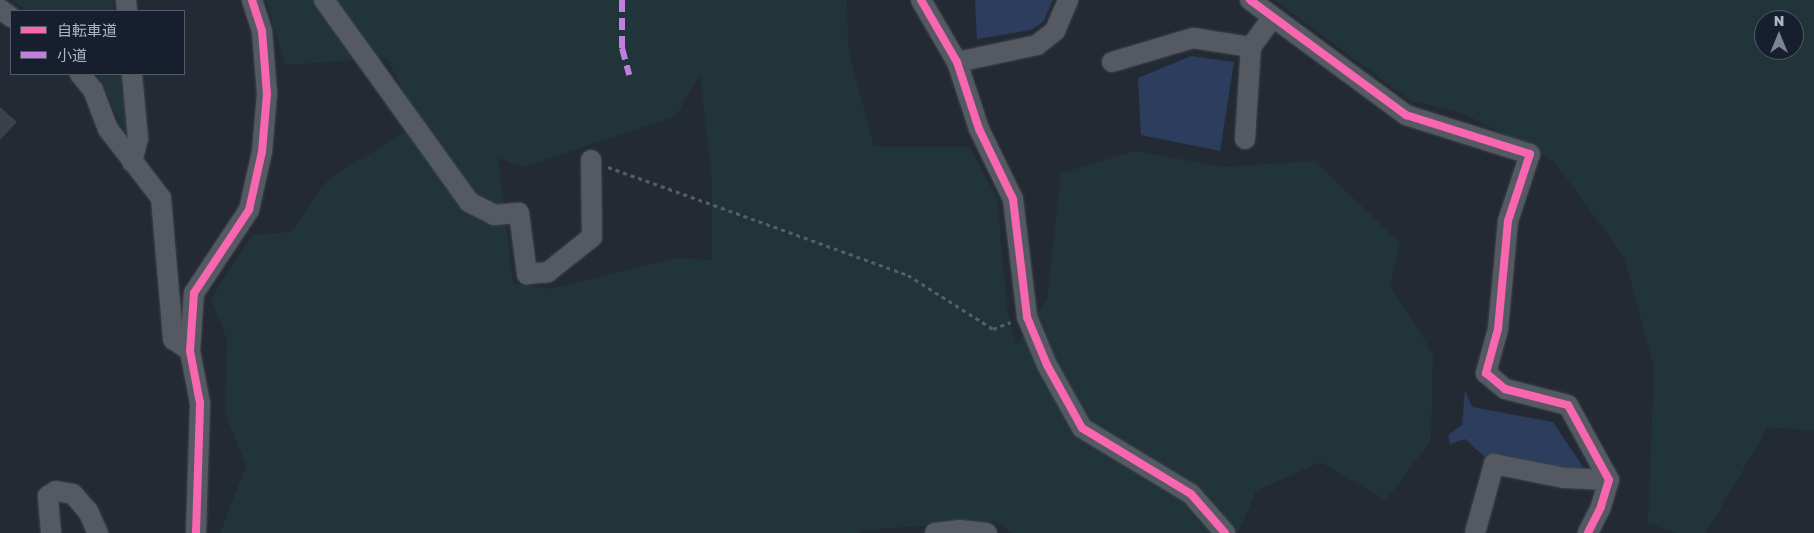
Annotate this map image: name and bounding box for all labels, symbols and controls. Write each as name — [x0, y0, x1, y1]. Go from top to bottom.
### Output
legend — [10, 10, 185, 75]
north arrow — [1754, 10, 1804, 60]
text: N — [1774, 12, 1784, 29]
text: 自転車道 — [57, 21, 117, 39]
text: 小道 — [57, 46, 87, 64]

